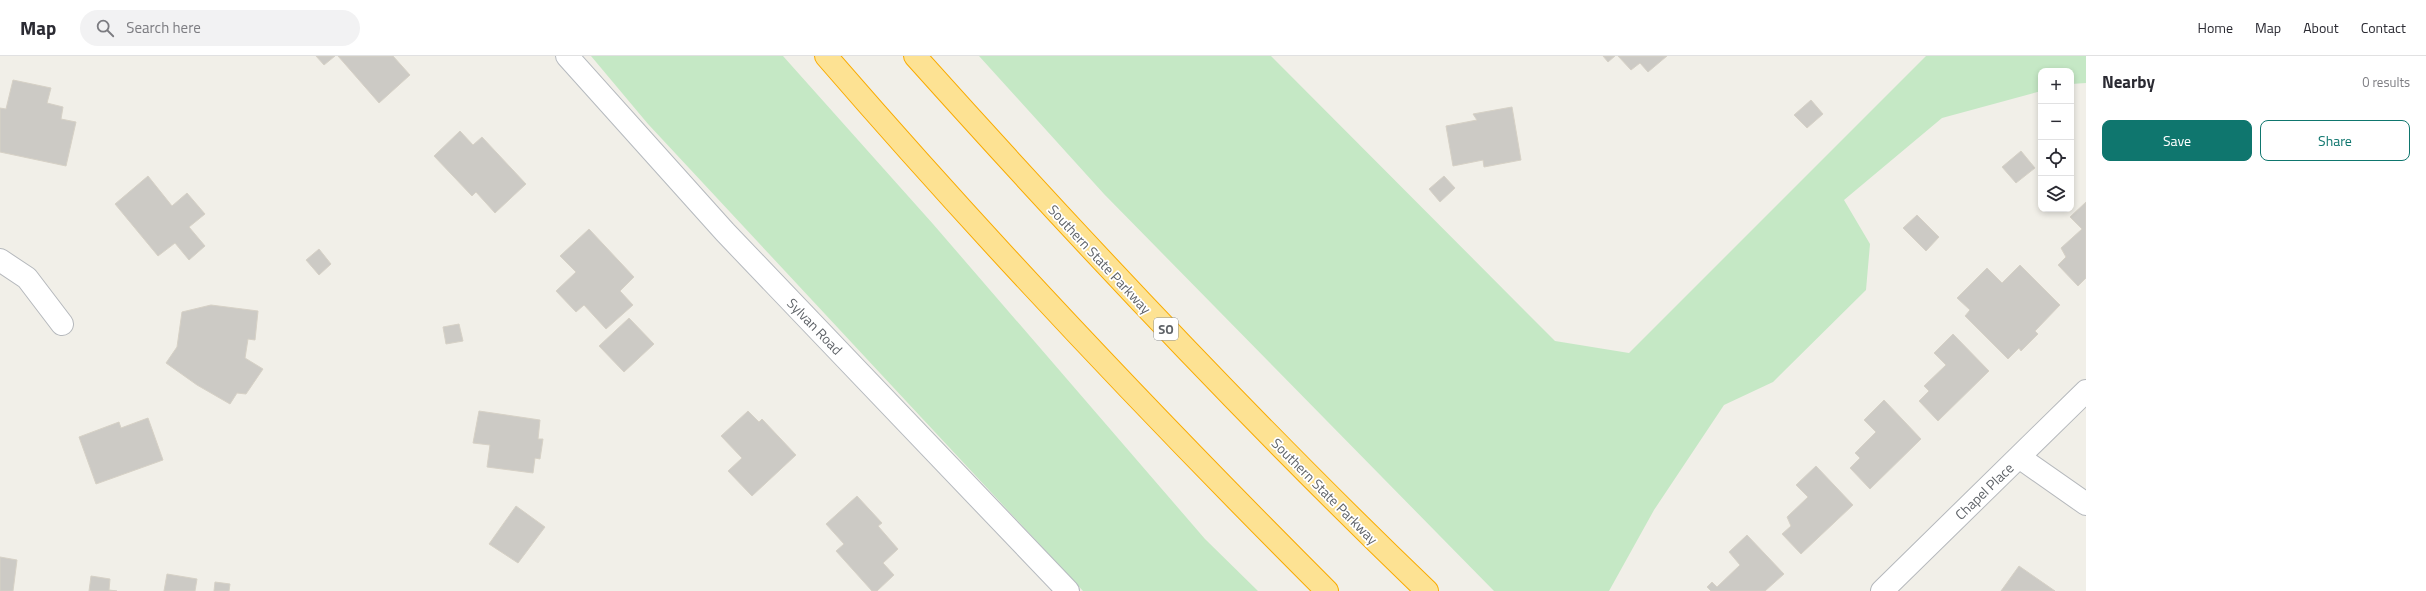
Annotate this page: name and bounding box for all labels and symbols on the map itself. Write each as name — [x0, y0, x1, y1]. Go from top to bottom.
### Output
street label: Southern State Parkway — [1044, 200, 1157, 319]
street label: Sylvan Road — [782, 293, 848, 359]
road number: SO — [1154, 318, 1178, 340]
street label: Southern State Parkway — [1267, 433, 1383, 549]
street label: Chapel Place — [1950, 458, 2018, 524]

